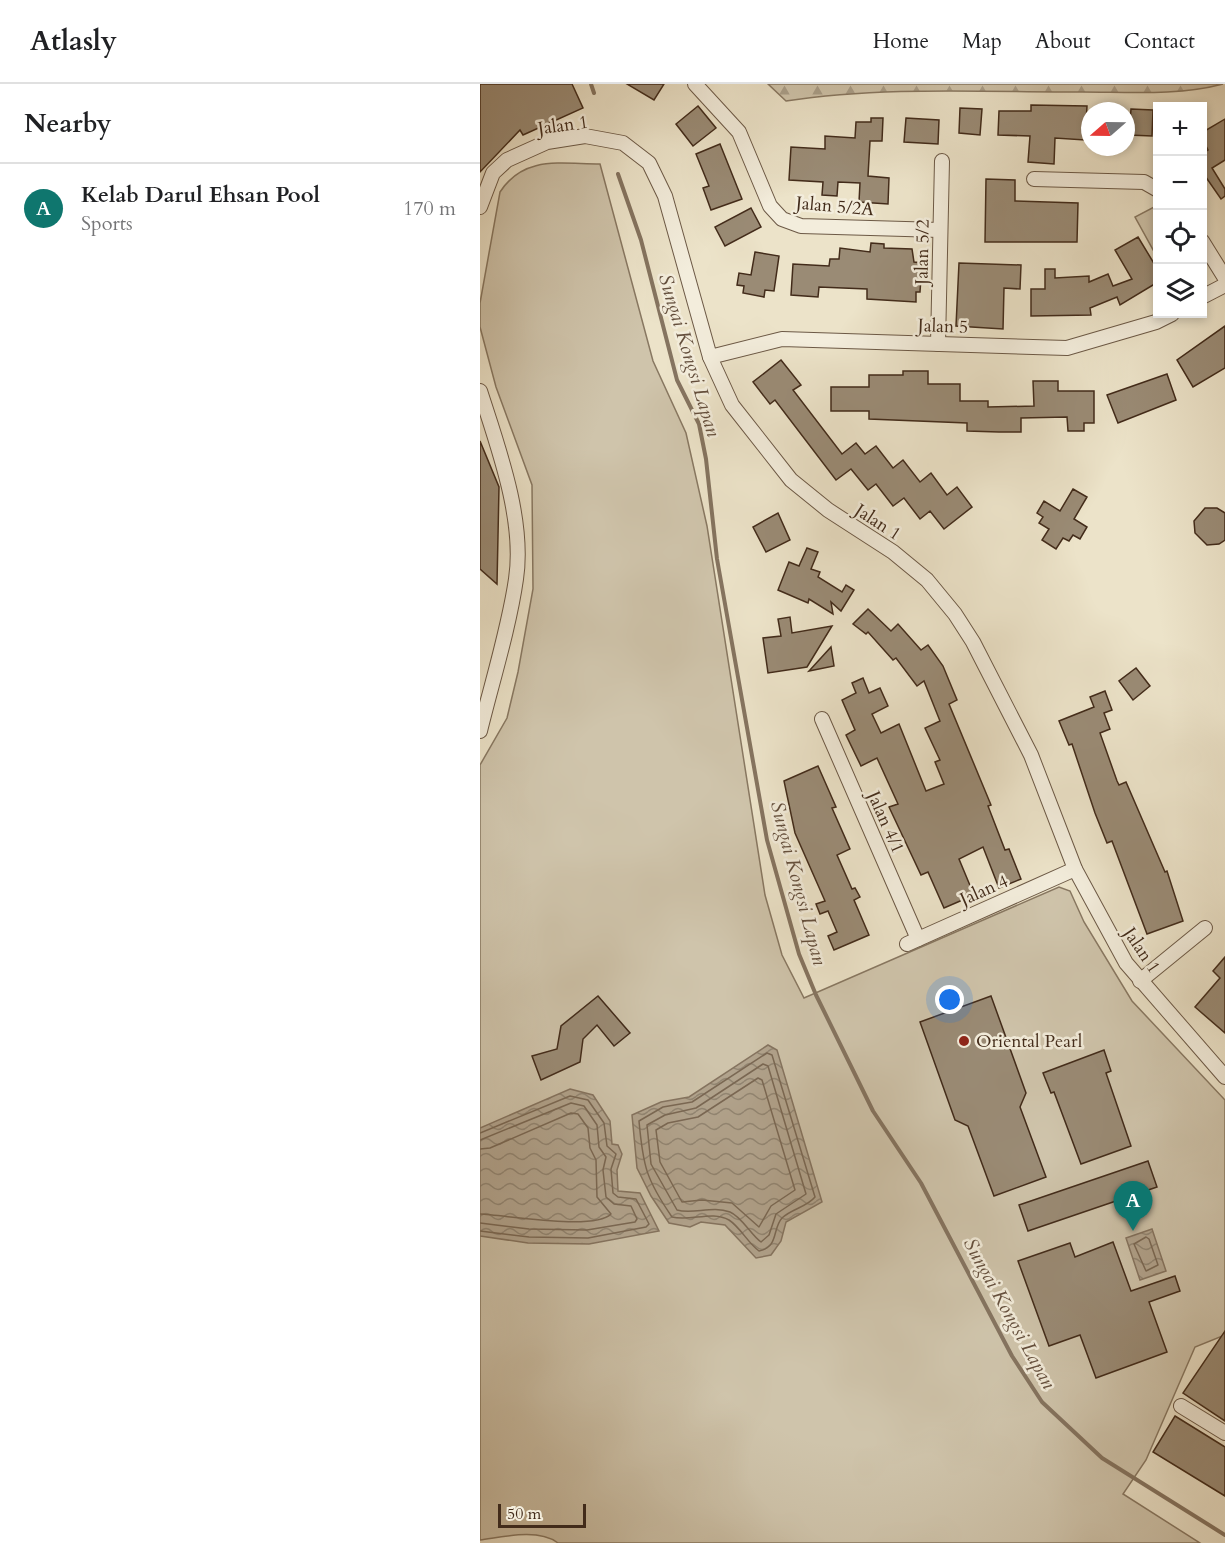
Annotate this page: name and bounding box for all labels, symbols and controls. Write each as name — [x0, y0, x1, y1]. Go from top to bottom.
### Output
text: Atlasly — [30, 22, 117, 60]
text: Home — [873, 27, 929, 56]
text: Map — [962, 27, 1002, 56]
text: About — [1035, 27, 1091, 56]
text: Contact — [1124, 27, 1195, 56]
north arrow — [1081, 102, 1135, 156]
map controls — [1153, 102, 1207, 318]
button: + — [1153, 102, 1207, 156]
text: Nearby — [24, 106, 112, 141]
street label: Jalan 1 — [533, 110, 590, 142]
button: − — [1153, 156, 1207, 210]
text: Kelab Darul Ehsan Pool — [81, 180, 320, 210]
street label: Jalan 5/2A — [792, 190, 875, 222]
text: A — [36, 195, 51, 222]
text: 170 m — [403, 195, 456, 222]
text: Sports — [81, 210, 133, 237]
button: locate — [1153, 210, 1207, 264]
street label: Jalan 5/2 — [909, 219, 936, 288]
button: layers — [1153, 264, 1207, 318]
water label: Sungai Kongsi Lapan — [652, 270, 727, 440]
street label: Jalan 5 — [914, 313, 969, 340]
street label: Jalan 1 — [847, 497, 906, 547]
street label: Jalan 4/1 — [860, 784, 910, 857]
water label: Sungai Kongsi Lapan — [764, 798, 833, 968]
street label: Jalan 4 — [953, 869, 1012, 913]
street label: Jalan 1 — [1115, 920, 1166, 978]
your location — [935, 985, 964, 1014]
place label: Oriental Pearl — [976, 1029, 1083, 1054]
marker: Oriental Pearl — [957, 1034, 971, 1048]
pin: A — [1114, 1182, 1152, 1231]
water label: Sungai Kongsi Lapan — [957, 1233, 1062, 1394]
scale bar — [498, 1501, 586, 1528]
text: 50 m — [507, 1503, 541, 1525]

